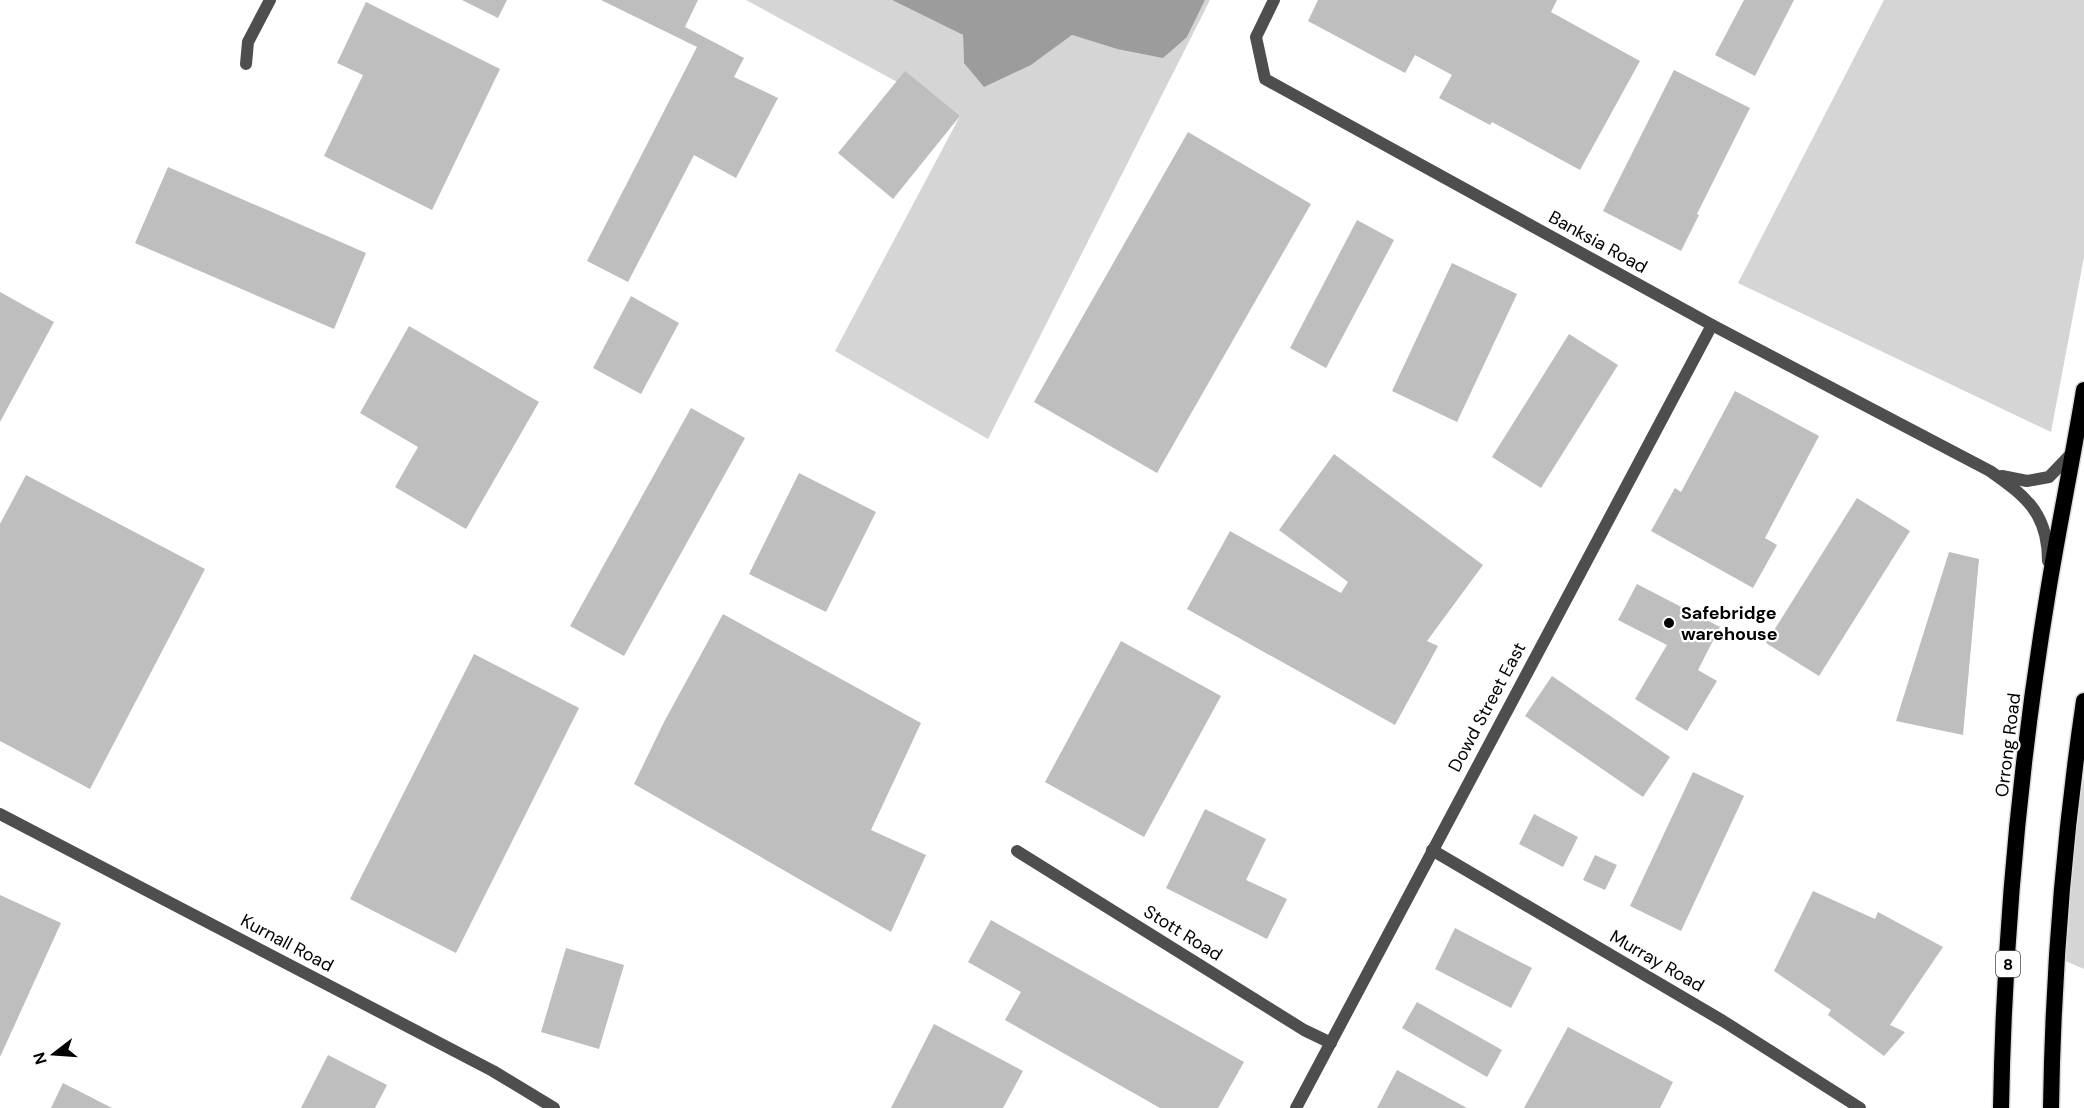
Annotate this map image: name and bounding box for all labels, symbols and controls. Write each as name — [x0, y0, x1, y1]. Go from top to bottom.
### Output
street label: Banksia Road — [1544, 205, 1652, 279]
place label: Safebridge warehouse — [1681, 601, 1778, 646]
marker: Safebridge warehouse — [1662, 616, 1676, 630]
street label: Dowd Street East — [1443, 638, 1531, 776]
street label: Orrong Road — [1990, 692, 2026, 798]
street label: Stott Road — [1139, 899, 1227, 967]
street label: Kurnall Road — [236, 908, 338, 978]
street label: Murray Road — [1606, 924, 1708, 998]
road number: 8 — [1996, 951, 2020, 977]
north arrow — [24, 1024, 84, 1084]
text: N — [28, 1050, 52, 1067]

